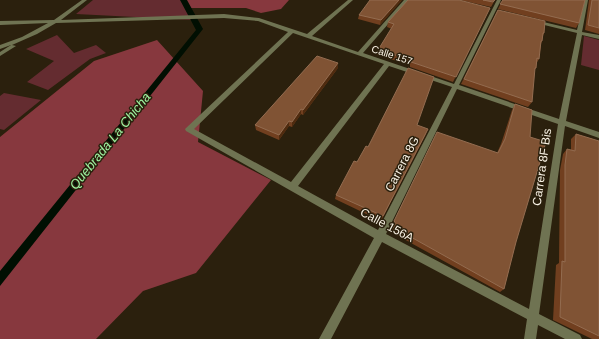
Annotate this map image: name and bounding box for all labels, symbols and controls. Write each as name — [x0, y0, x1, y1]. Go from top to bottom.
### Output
street label: Calle 157 — [370, 43, 414, 67]
water label: Quebrada La Chicha — [66, 90, 154, 192]
street label: Carrera 8F Bis — [530, 127, 554, 207]
street label: Carrera 8G — [382, 134, 422, 194]
street label: Calle 156A — [358, 205, 416, 245]

